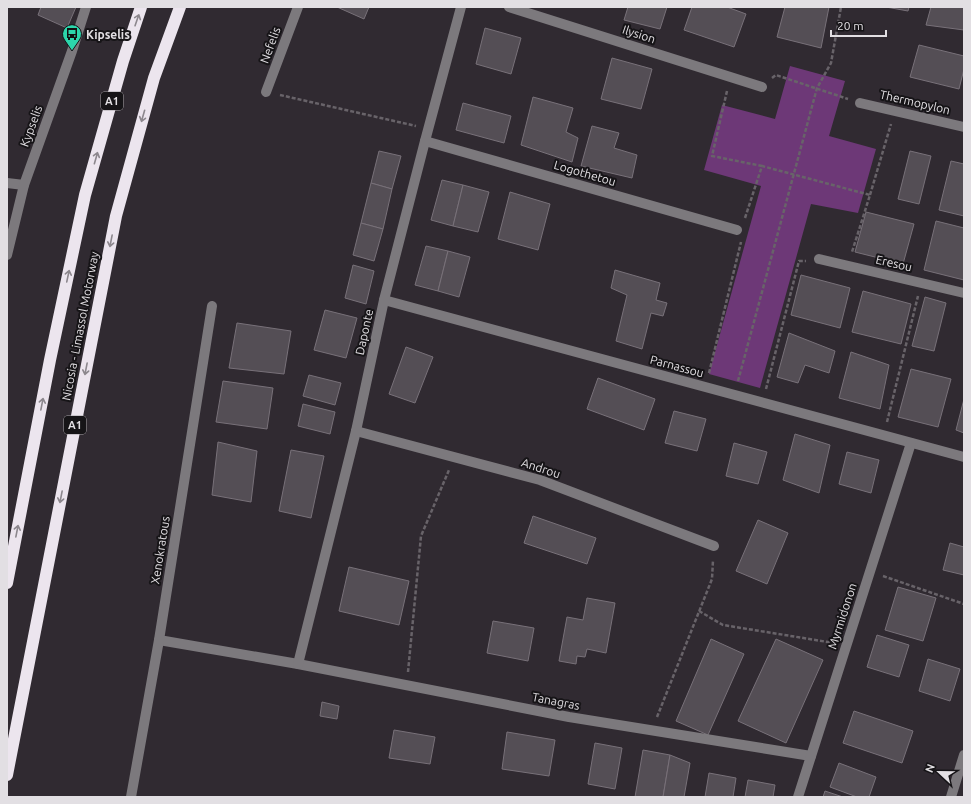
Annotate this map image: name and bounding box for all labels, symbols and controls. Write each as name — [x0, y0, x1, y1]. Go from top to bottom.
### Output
scale bar — [831, 12, 886, 38]
one-way arrow — [134, 13, 141, 26]
text: 20 m — [837, 19, 864, 32]
bus stop icon: Kipselis — [61, 23, 83, 51]
street label: Ilysion — [621, 23, 657, 45]
street label: Nefelis — [257, 25, 283, 65]
place label: Kipselis — [86, 28, 130, 41]
street label: Thermopylon — [879, 88, 951, 116]
road number: A1 — [101, 92, 123, 110]
street label: Kypselis — [18, 104, 44, 148]
one-way arrow — [139, 109, 147, 122]
one-way arrow — [93, 151, 100, 164]
street label: Logothetou — [553, 158, 617, 188]
one-way arrow — [106, 234, 114, 247]
street label: Nicosia - Limassol Motorway — [59, 250, 101, 402]
street label: Eresou — [875, 253, 913, 273]
one-way arrow — [64, 270, 72, 283]
street label: Daponte — [353, 308, 375, 356]
street label: Parnassou — [649, 353, 705, 379]
one-way arrow — [81, 362, 89, 375]
one-way arrow — [38, 398, 46, 411]
road number: A1 — [64, 416, 86, 434]
street label: Androu — [520, 456, 562, 480]
one-way arrow — [57, 490, 65, 503]
street label: Xenokratous — [148, 515, 172, 585]
one-way arrow — [13, 525, 21, 538]
street label: Myrmidonon — [825, 581, 859, 651]
street label: Tanagras — [531, 690, 581, 712]
north arrow — [919, 752, 959, 792]
text: N — [923, 762, 937, 774]

